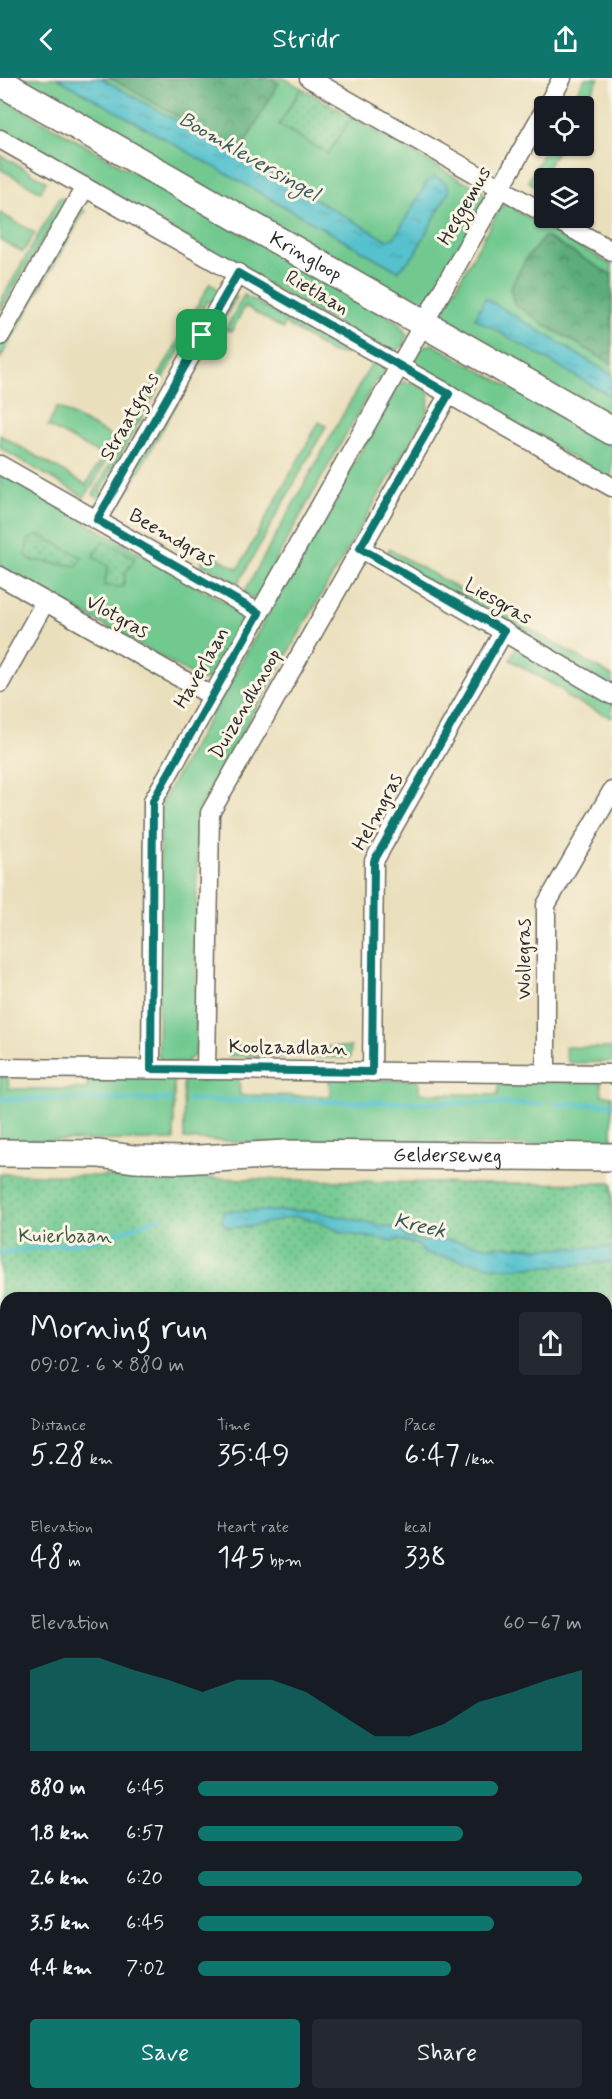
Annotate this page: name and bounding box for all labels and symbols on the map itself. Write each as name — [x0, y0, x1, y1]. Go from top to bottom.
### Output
water label: Boomkleversingel — [173, 105, 326, 211]
street label: Heggemus — [432, 161, 500, 251]
street label: Kringloop — [265, 225, 347, 288]
street label: Rietlaan — [280, 264, 354, 322]
pin — [176, 309, 227, 360]
street label: Straatgras — [94, 368, 168, 467]
street label: Beemdgras — [124, 502, 220, 574]
street label: Liesgras — [459, 572, 537, 633]
street label: Vlotgras — [81, 589, 154, 645]
street label: Haverlaan — [168, 622, 236, 714]
street label: Duizendknoop — [203, 644, 289, 764]
street label: Helmgras — [346, 768, 410, 856]
street label: Wollegras — [511, 918, 538, 1000]
street label: Koolzaadlaan — [228, 1033, 348, 1063]
street label: Gelderseweg — [393, 1141, 502, 1169]
water label: Kreek — [391, 1206, 449, 1246]
park label: Kuierbaan — [18, 1223, 112, 1250]

